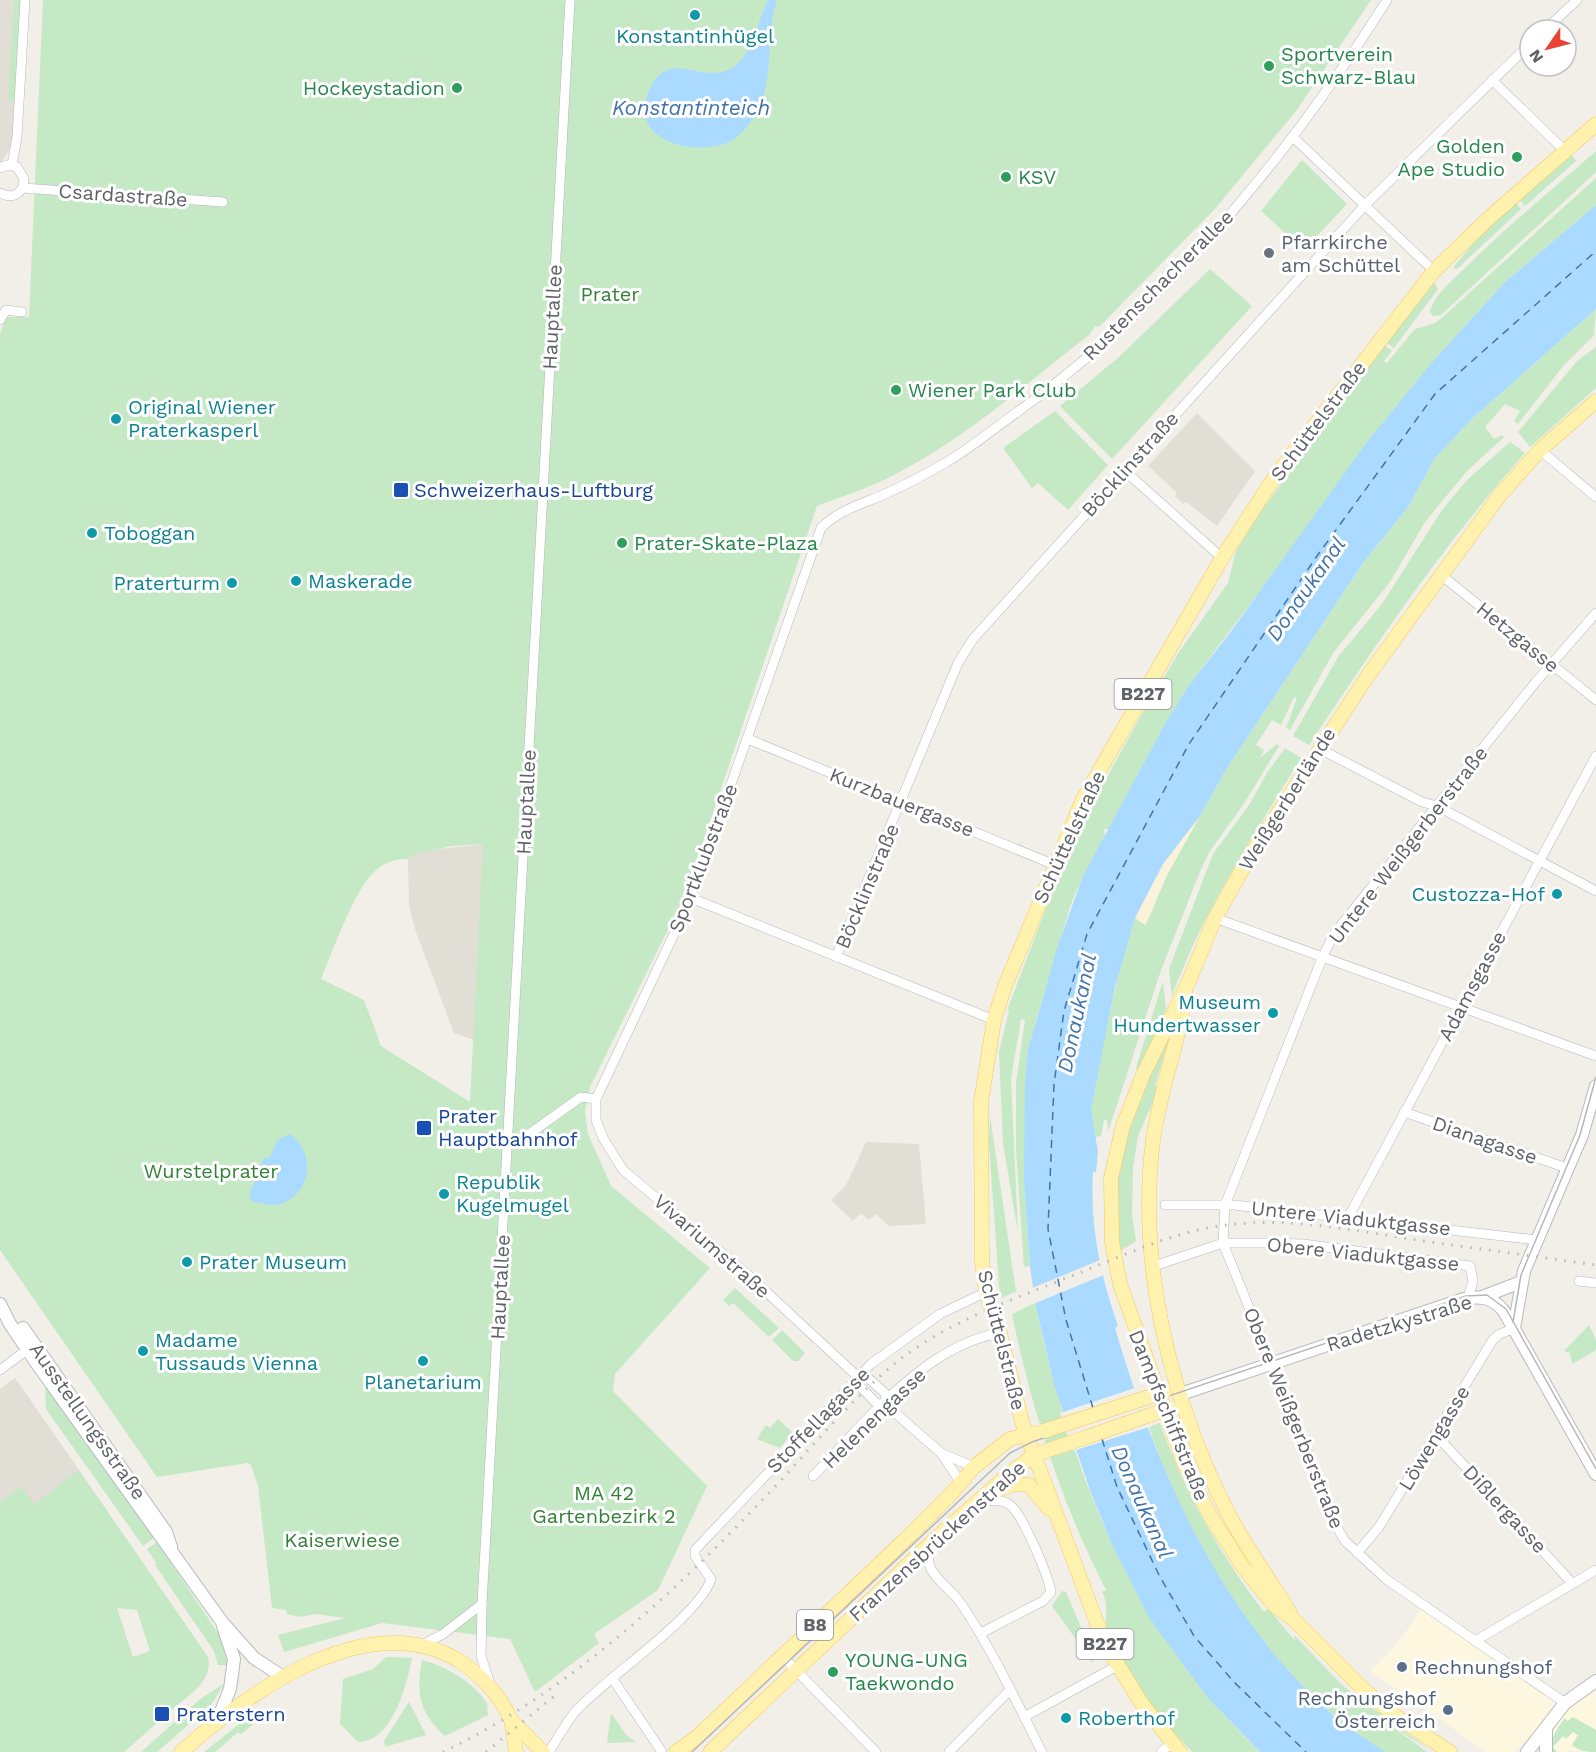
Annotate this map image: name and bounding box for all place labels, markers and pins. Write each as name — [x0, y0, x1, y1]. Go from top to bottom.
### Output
marker: Konstantinhügel — [688, 8, 702, 22]
place label: Konstantinhügel — [616, 24, 774, 48]
place label: Sportverein Schwarz-Blau — [1281, 42, 1416, 89]
marker: Sportverein Schwarz-Blau — [1262, 59, 1276, 73]
place label: Hockeystadion — [303, 76, 445, 100]
marker: Hockeystadion — [450, 81, 464, 95]
place label: Golden Ape Studio — [1398, 134, 1505, 181]
marker: Golden Ape Studio — [1510, 150, 1524, 164]
place label: KSV — [1018, 165, 1056, 189]
marker: KSV — [999, 170, 1013, 184]
place label: Pfarrkirche am Schüttel — [1281, 230, 1400, 277]
marker: Pfarrkirche am Schüttel — [1262, 246, 1276, 260]
place label: Wiener Park Club — [908, 378, 1077, 402]
marker: Wiener Park Club — [889, 383, 903, 397]
place label: Original Wiener Praterkasperl — [128, 395, 276, 442]
marker: Original Wiener Praterkasperl — [109, 412, 123, 426]
place label: Schweizerhaus-Luftburg — [414, 478, 653, 502]
marker: Schweizerhaus-Luftburg — [392, 481, 410, 499]
place label: Toboggan — [104, 521, 195, 545]
marker: Toboggan — [85, 526, 99, 540]
place label: Prater-Skate-Plaza — [634, 531, 818, 555]
marker: Prater-Skate-Plaza — [615, 536, 629, 550]
place label: Maskerade — [308, 569, 413, 593]
place label: Praterturm — [114, 571, 220, 595]
marker: Maskerade — [289, 574, 303, 588]
marker: Praterturm — [225, 576, 239, 590]
place label: Custozza-Hof — [1411, 882, 1545, 906]
marker: Custozza-Hof — [1550, 887, 1564, 901]
place label: Museum Hundertwasser — [1113, 990, 1261, 1037]
marker: Museum Hundertwasser — [1266, 1006, 1280, 1020]
place label: Prater Hauptbahnhof — [438, 1104, 578, 1151]
marker: Prater Hauptbahnhof — [415, 1119, 433, 1137]
place label: Republik Kugelmugel — [456, 1170, 569, 1217]
marker: Republik Kugelmugel — [437, 1187, 451, 1201]
place label: Prater Museum — [199, 1250, 347, 1274]
marker: Prater Museum — [180, 1255, 194, 1269]
place label: Madame Tussauds Vienna — [155, 1328, 318, 1375]
marker: Madame Tussauds Vienna — [136, 1344, 150, 1358]
marker: Planetarium — [416, 1354, 430, 1368]
place label: Planetarium — [364, 1370, 482, 1394]
place label: YOUNG-UNG Taekwondo — [845, 1648, 968, 1695]
place label: Rechnungshof — [1414, 1655, 1553, 1679]
marker: Rechnungshof — [1395, 1660, 1409, 1674]
marker: YOUNG-UNG Taekwondo — [826, 1665, 840, 1679]
place label: Rechnungshof Österreich — [1298, 1686, 1436, 1733]
place label: Praterstern — [176, 1702, 286, 1726]
marker: Rechnungshof Österreich — [1441, 1703, 1455, 1717]
marker: Praterstern — [153, 1705, 171, 1723]
place label: Roberthof — [1078, 1706, 1175, 1730]
marker: Roberthof — [1059, 1711, 1073, 1725]

